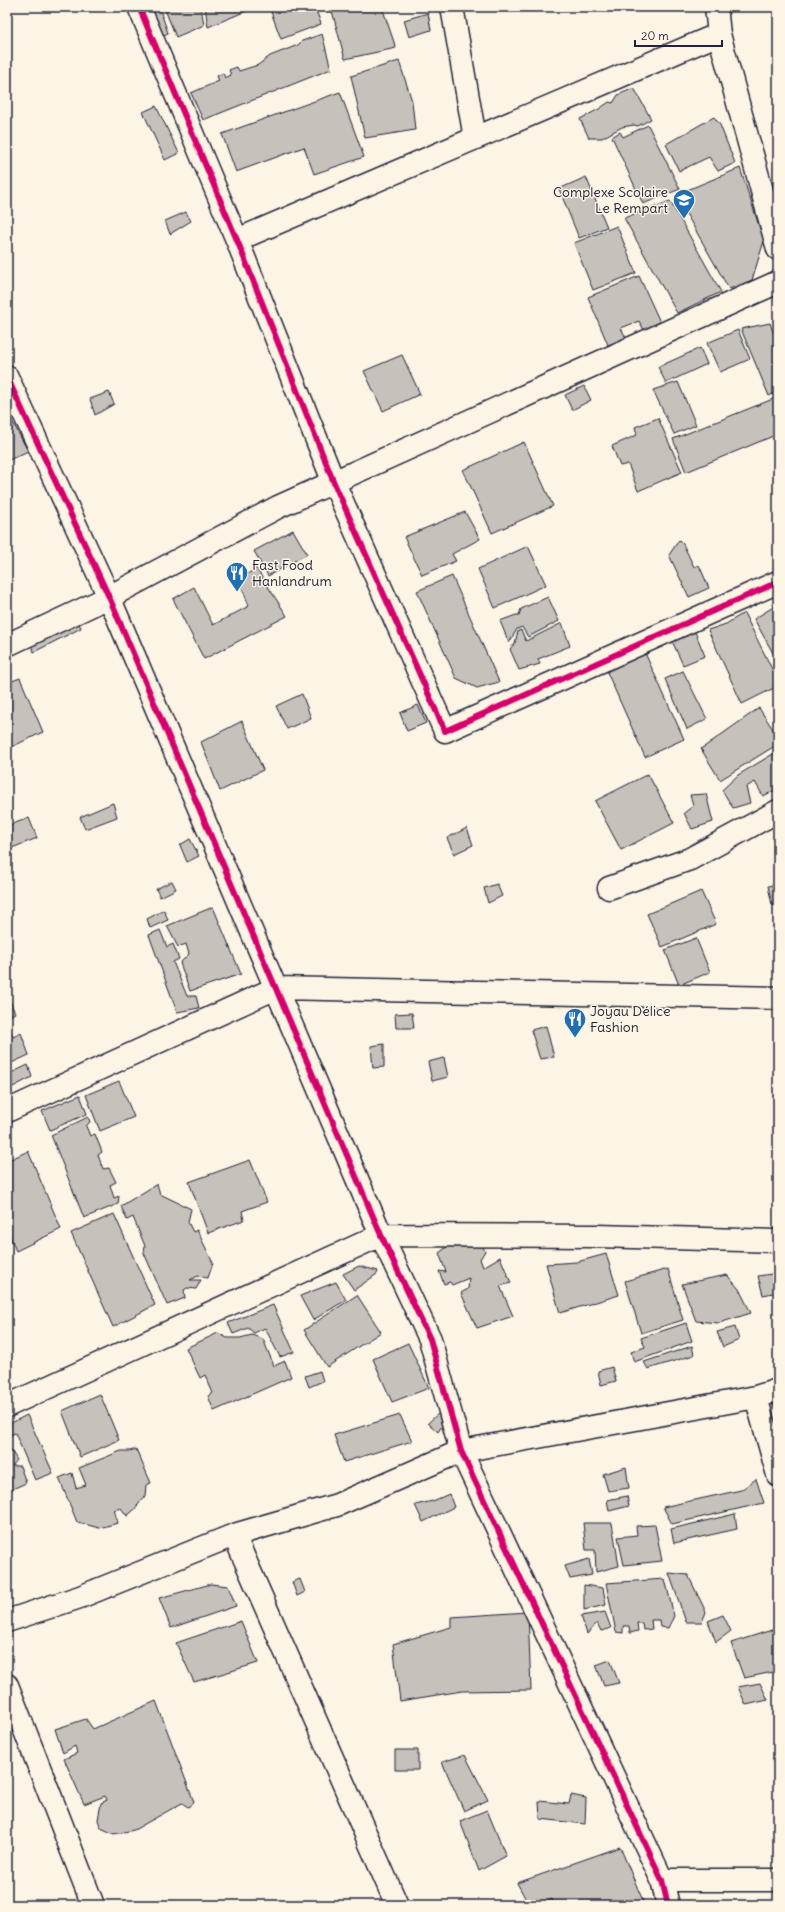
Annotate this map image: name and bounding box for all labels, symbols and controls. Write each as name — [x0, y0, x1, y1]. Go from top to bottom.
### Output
scale bar — [635, 22, 722, 48]
text: 20 m — [641, 28, 669, 43]
place label: Complexe Scolaire Le Rempart — [553, 183, 668, 217]
school or university icon: Complexe Scolaire Le Rempart — [671, 187, 697, 220]
place label: Fast Food Hanlandrum — [252, 556, 332, 590]
restaurant icon: Fast Food Hanlandrum — [224, 560, 250, 593]
place label: Joyau Délice Fashion — [590, 1002, 671, 1036]
restaurant icon: Joyau Délice Fashion — [562, 1006, 588, 1039]

